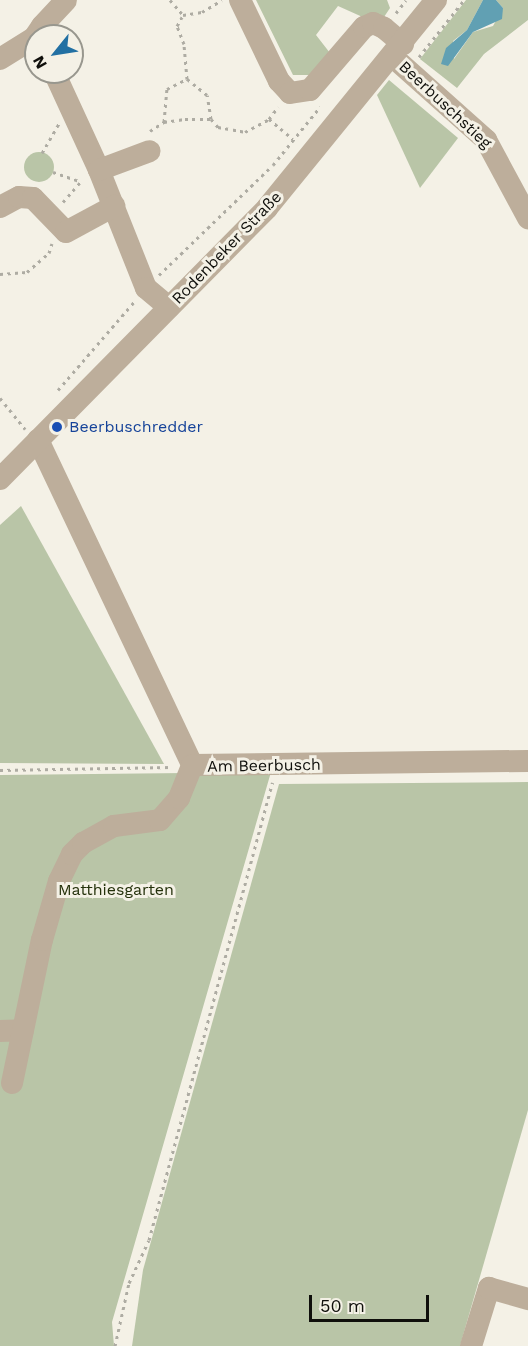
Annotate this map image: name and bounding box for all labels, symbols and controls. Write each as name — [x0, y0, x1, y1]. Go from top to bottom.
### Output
north arrow — [24, 24, 84, 84]
text: N — [29, 52, 51, 72]
street label: Beerbuschstieg — [395, 57, 495, 153]
street label: Rodenbeker Straße — [168, 187, 286, 309]
place label: Beerbuschredder — [69, 417, 203, 437]
marker: Beerbuschredder — [50, 420, 64, 434]
street label: Am Beerbusch — [207, 755, 321, 777]
park label: Matthiesgarten — [58, 880, 174, 900]
scale bar — [312, 1283, 432, 1321]
text: 50 m — [320, 1295, 365, 1316]

